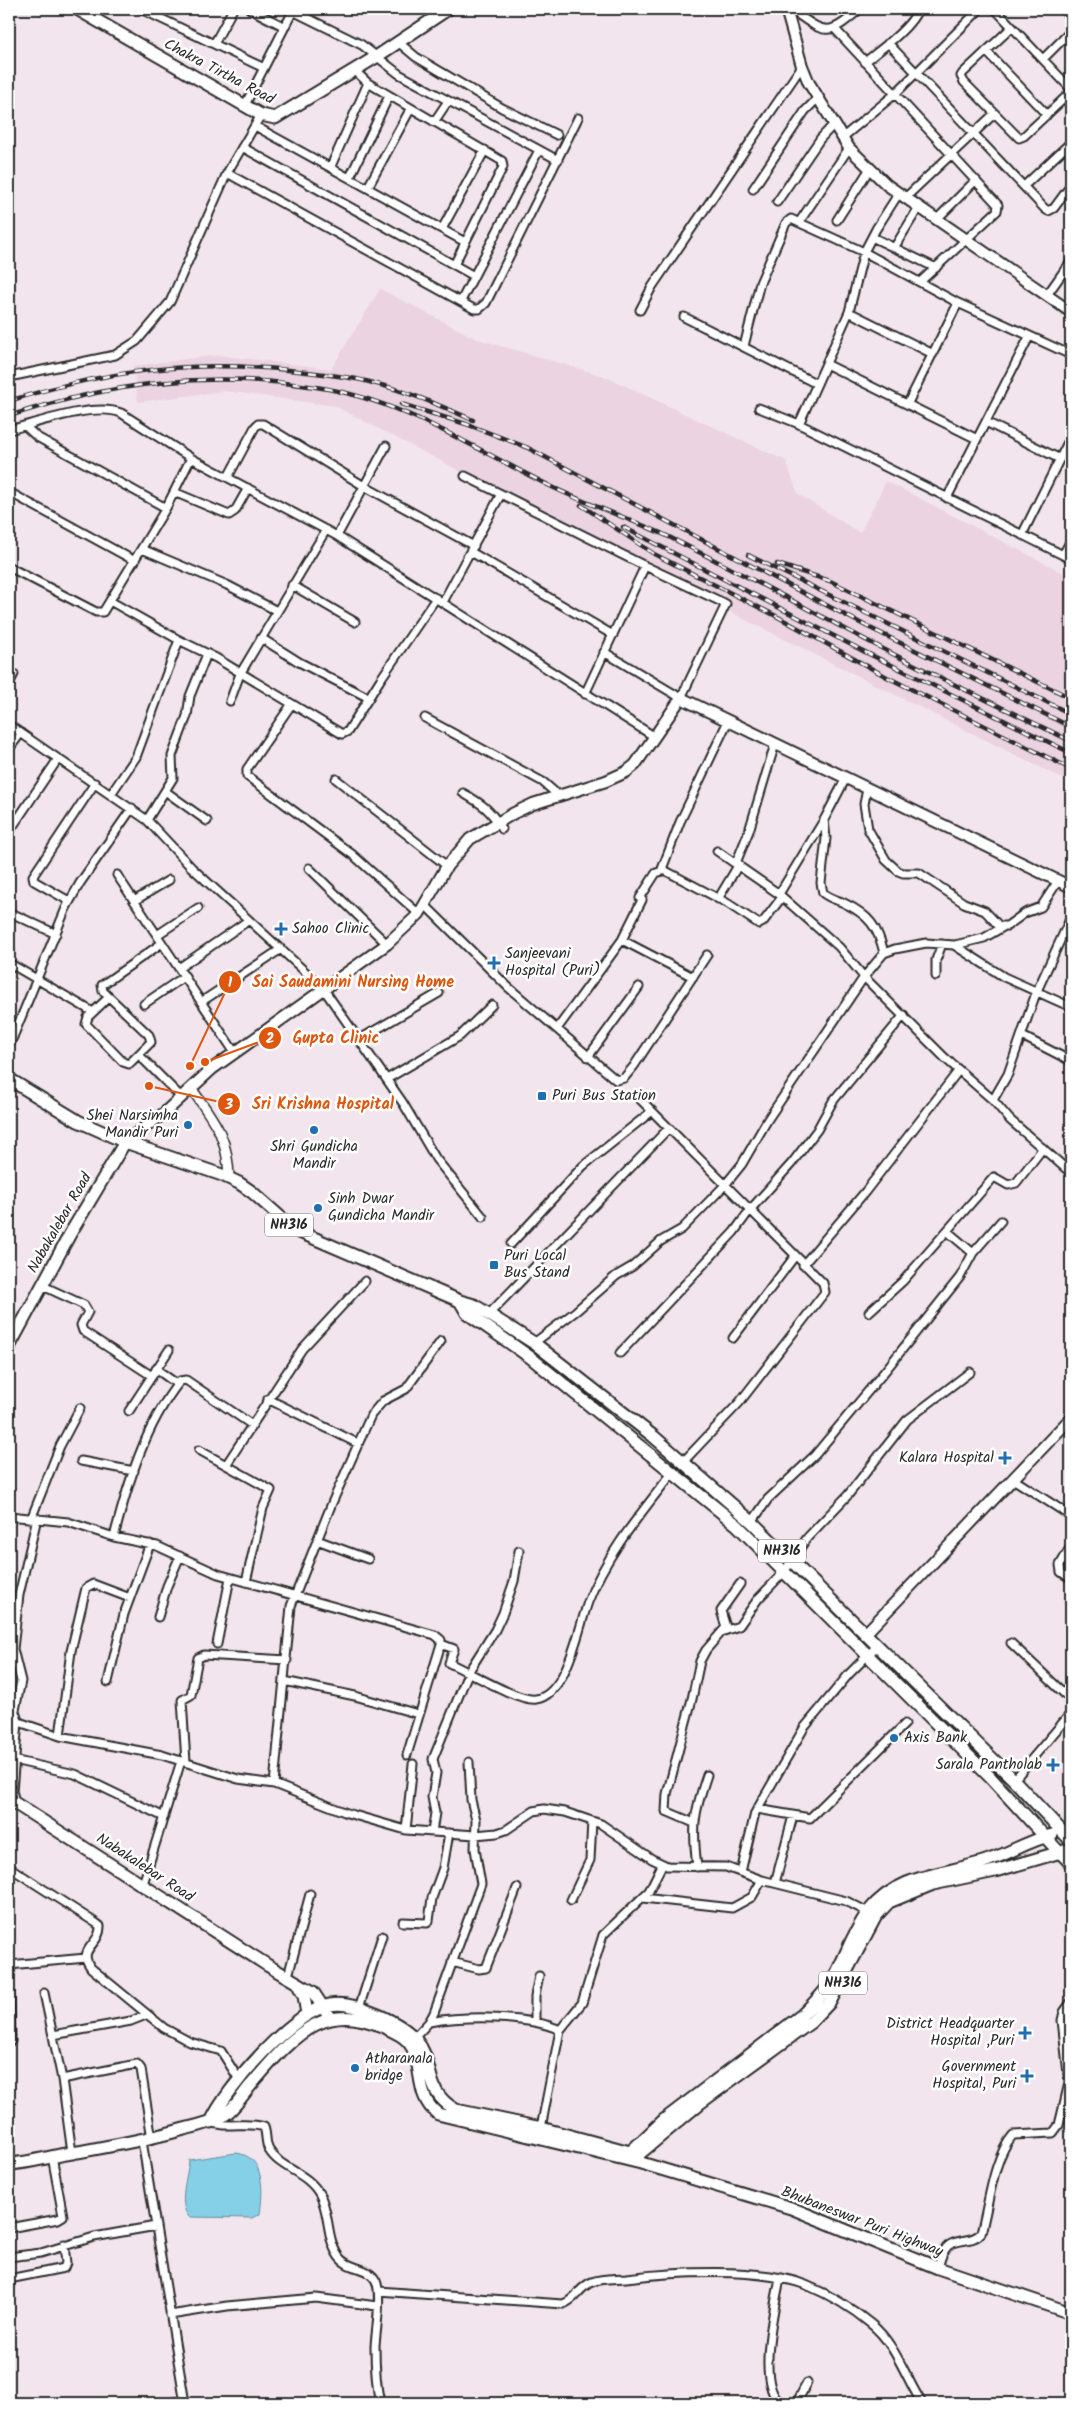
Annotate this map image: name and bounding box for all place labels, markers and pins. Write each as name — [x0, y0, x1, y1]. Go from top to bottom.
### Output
place label: Sahoo Clinic — [292, 917, 369, 941]
marker: Sahoo Clinic — [274, 922, 288, 936]
place label: Sanjeevani Hospital (Puri) — [505, 942, 600, 983]
marker: Sanjeevani Hospital (Puri) — [487, 956, 501, 970]
callout: Sai Saudamini Nursing Home — [217, 966, 464, 997]
callout: Gupta Clinic — [258, 1022, 389, 1053]
place label: Puri Bus Station — [552, 1084, 656, 1108]
callout: Sri Krishna Hospital — [217, 1088, 404, 1119]
marker: Puri Bus Station — [536, 1090, 548, 1102]
place label: Shei Narsimha Mandir Puri — [87, 1104, 179, 1145]
marker: Shei Narsimha Mandir Puri — [182, 1119, 194, 1131]
marker: Shri Gundicha Mandir — [308, 1124, 320, 1136]
place label: Shri Gundicha Mandir — [270, 1135, 358, 1176]
place label: Sinh Dwar Gundicha Mandir — [328, 1187, 435, 1228]
marker: Sinh Dwar Gundicha Mandir — [312, 1202, 324, 1214]
place label: Puri Local Bus Stand — [504, 1244, 570, 1285]
marker: Puri Local Bus Stand — [488, 1259, 500, 1271]
place label: Kalara Hospital — [899, 1446, 994, 1470]
marker: Kalara Hospital — [998, 1451, 1012, 1465]
place label: Axis Bank — [904, 1726, 968, 1750]
marker: Axis Bank — [888, 1732, 900, 1744]
place label: Sarala Pantholab — [936, 1753, 1042, 1777]
marker: Sarala Pantholab — [1046, 1758, 1060, 1772]
place label: District Headquarter Hospital ,Puri — [886, 2012, 1015, 2053]
marker: District Headquarter Hospital ,Puri — [1018, 2026, 1032, 2040]
place label: Atharanala bridge — [365, 2047, 433, 2088]
place label: Government Hospital, Puri — [932, 2055, 1017, 2096]
marker: Atharanala bridge — [349, 2062, 361, 2074]
marker: Government Hospital, Puri — [1020, 2069, 1034, 2083]

